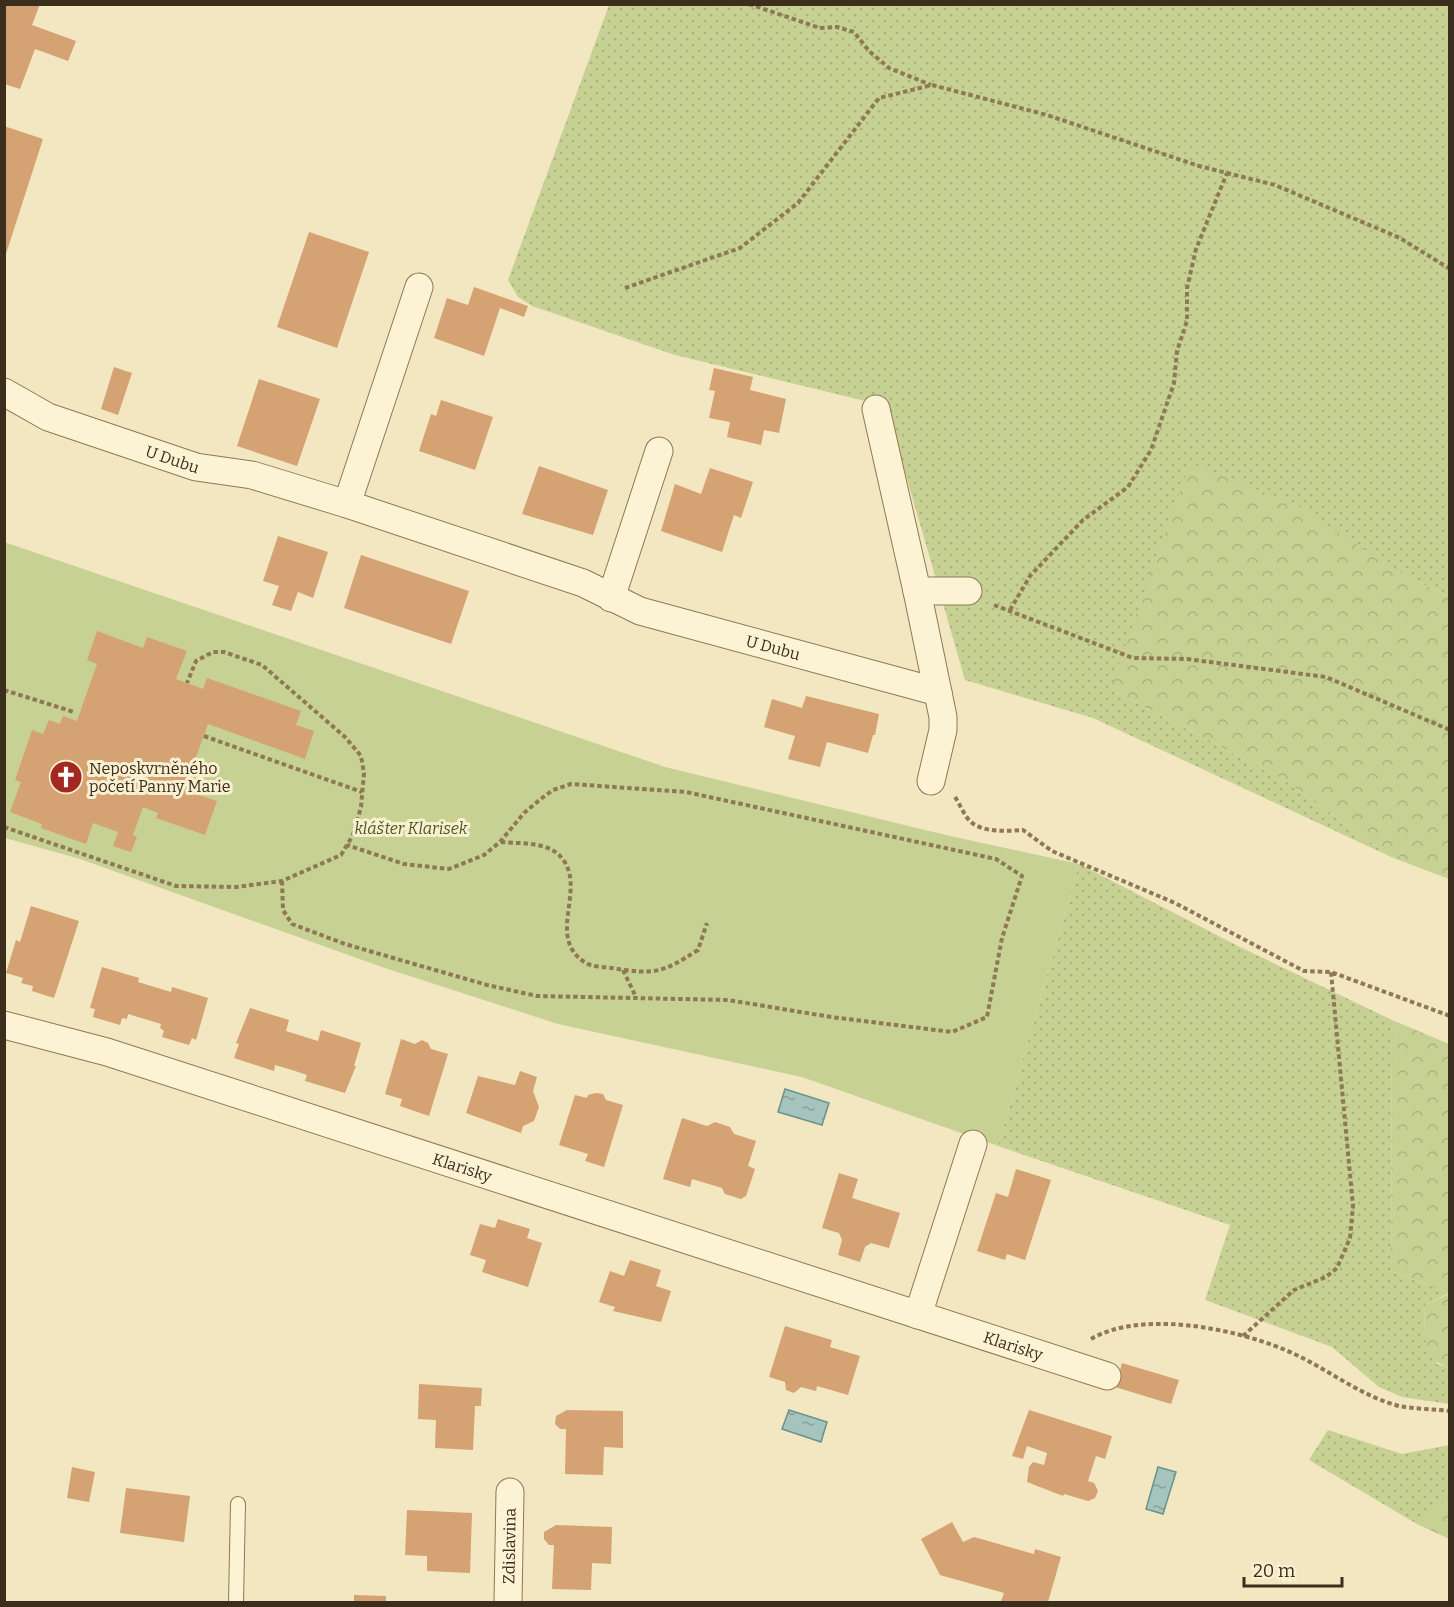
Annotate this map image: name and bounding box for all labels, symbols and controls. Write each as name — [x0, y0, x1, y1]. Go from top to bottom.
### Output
street label: U Dubu — [143, 442, 202, 477]
street label: U Dubu — [744, 631, 802, 664]
church icon: Neposkvrněného početí Panny Marie — [48, 759, 84, 795]
place label: Neposkvrněného početí Panny Marie — [89, 759, 231, 796]
park label: klášter Klarisek — [354, 819, 468, 838]
street label: Klarisky — [430, 1149, 495, 1186]
street label: Klarisky — [981, 1328, 1046, 1365]
street label: Zdislavina — [499, 1507, 520, 1584]
scale bar — [1244, 1550, 1342, 1588]
text: 20 m — [1253, 1560, 1295, 1582]

